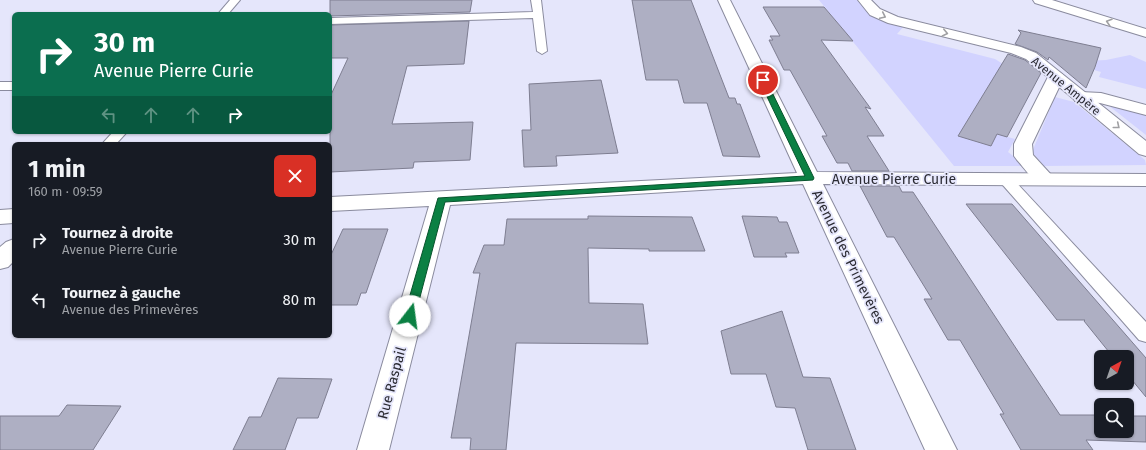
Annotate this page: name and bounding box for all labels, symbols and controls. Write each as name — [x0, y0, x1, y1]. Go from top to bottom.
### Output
one-way arrow — [879, 11, 886, 19]
one-way arrow — [1105, 18, 1112, 27]
text: 30 m — [94, 26, 155, 59]
icon: right — [28, 28, 80, 80]
one-way arrow — [941, 28, 948, 37]
street label: Avenue Ampère — [1029, 54, 1103, 118]
text: Avenue Pierre Curie — [94, 60, 254, 82]
pin — [746, 63, 780, 97]
icon: arrive — [752, 69, 774, 91]
icon: left — [98, 104, 120, 126]
icon: ahead — [140, 104, 162, 126]
icon: ahead — [182, 104, 204, 126]
icon: right — [224, 104, 246, 126]
one-way arrow — [1112, 122, 1119, 129]
text: 1 min — [28, 155, 86, 183]
button: close — [274, 155, 316, 197]
street label: Avenue Pierre Curie — [832, 171, 956, 188]
text: 160 m · 09:59 — [28, 184, 103, 199]
street label: Avenue des Primevères — [808, 187, 888, 327]
text: Tournez à droite — [62, 224, 173, 242]
icon: right — [28, 229, 50, 251]
text: 30 m — [283, 231, 316, 249]
text: Avenue Pierre Curie — [62, 242, 177, 257]
text: Tournez à gauche — [62, 284, 181, 302]
icon: left — [28, 289, 50, 311]
text: 80 m — [283, 291, 316, 309]
position arrow — [389, 295, 431, 337]
text: Avenue des Primevères — [62, 302, 198, 317]
street label: Rue Raspail — [374, 345, 410, 421]
north arrow — [1094, 350, 1134, 390]
map controls — [1094, 350, 1134, 438]
button: search — [1094, 398, 1134, 438]

